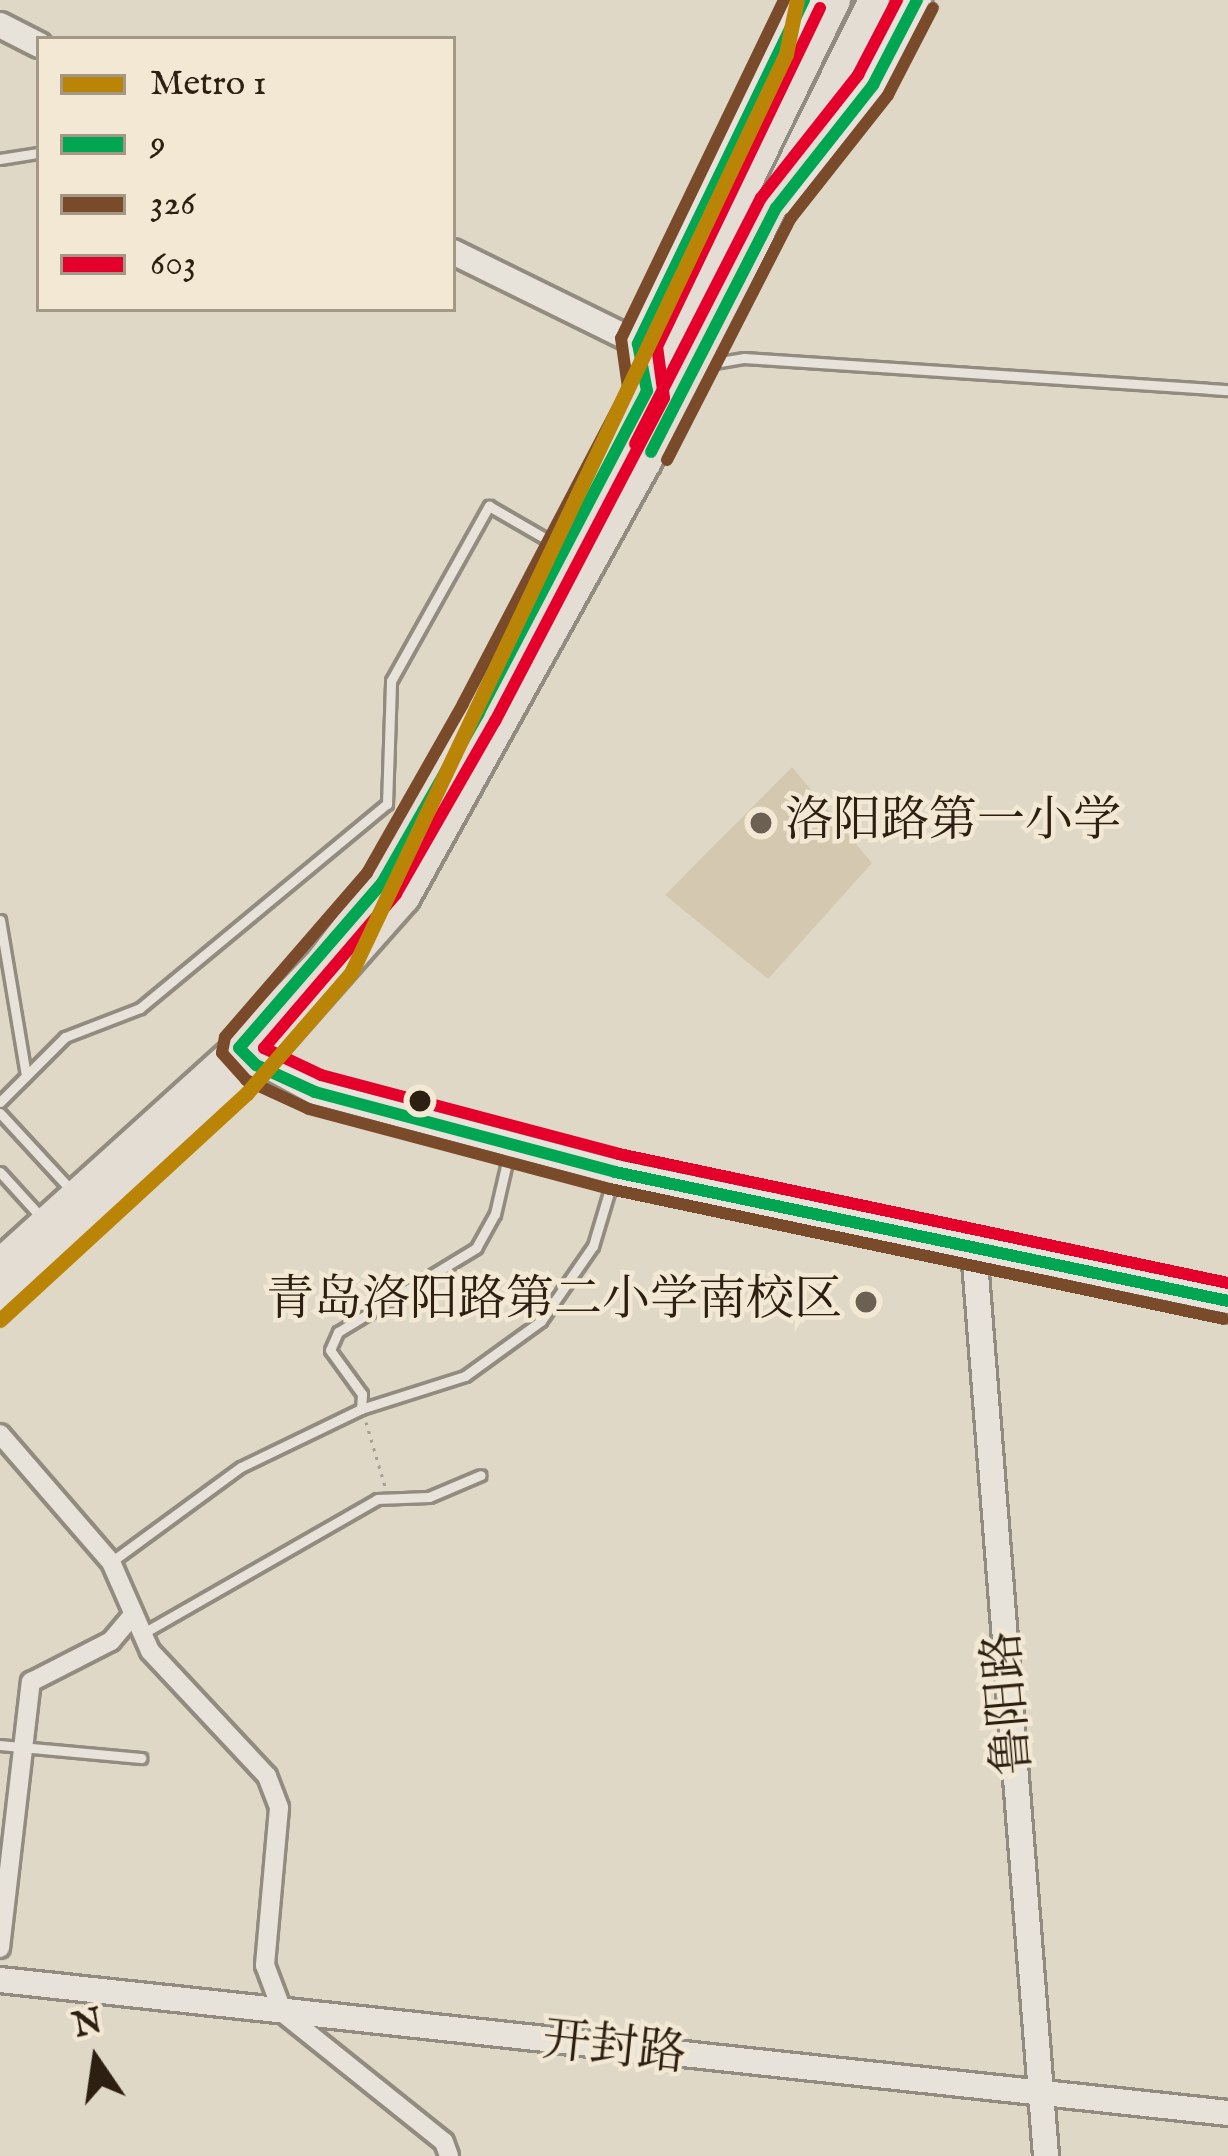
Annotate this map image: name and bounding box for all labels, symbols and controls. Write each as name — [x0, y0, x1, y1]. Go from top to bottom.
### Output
legend — [36, 36, 456, 312]
text: Metro 1 — [150, 61, 266, 107]
text: 9 — [150, 121, 166, 167]
text: 326 — [150, 181, 196, 227]
text: 603 — [150, 241, 196, 287]
place label: 洛阳路第一小学 — [785, 794, 1121, 852]
marker: 洛阳路第一小学 — [748, 810, 774, 836]
unlabelled marker — [409, 1090, 431, 1112]
place label: 青岛洛阳路第二小学南校区 — [266, 1273, 842, 1331]
marker: 青岛洛阳路第二小学南校区 — [853, 1289, 879, 1315]
street label: 鲁阳路 — [975, 1629, 1045, 1777]
north arrow — [36, 2000, 156, 2120]
text: N — [69, 2001, 107, 2049]
street label: 开封路 — [539, 2013, 689, 2085]

